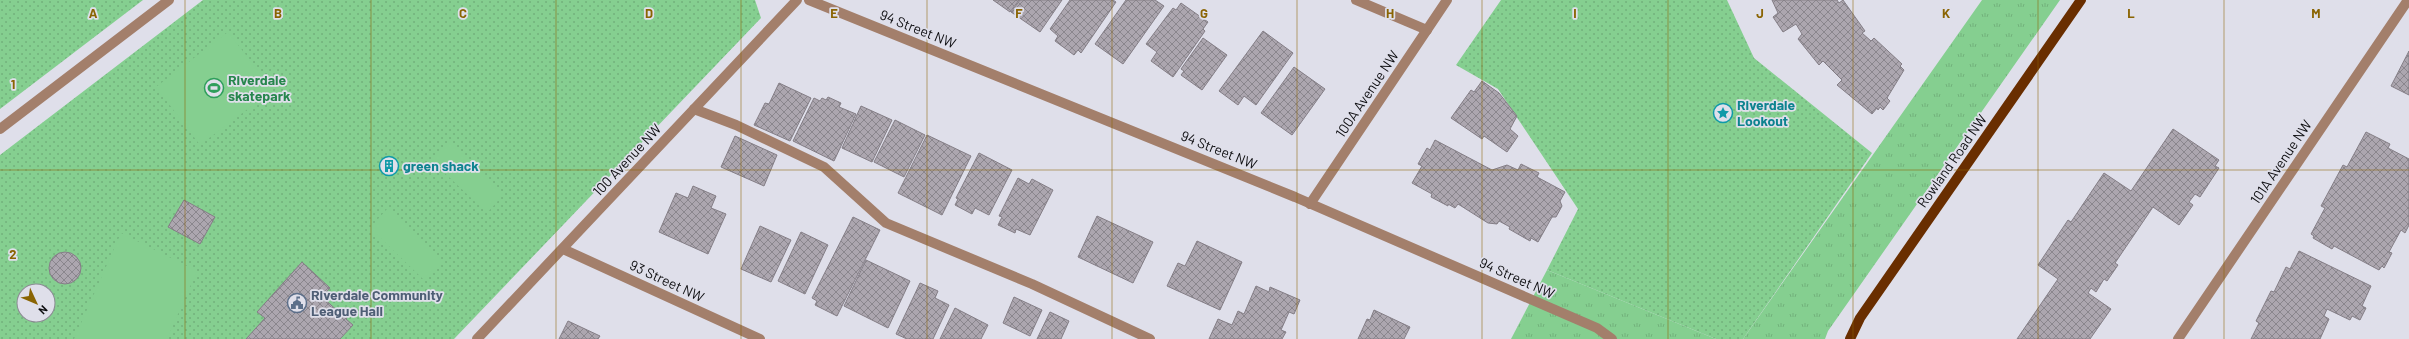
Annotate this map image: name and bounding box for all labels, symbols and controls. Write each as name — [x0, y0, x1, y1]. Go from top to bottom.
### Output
text: A — [89, 5, 98, 21]
text: B — [274, 5, 282, 21]
text: C — [459, 5, 467, 21]
text: D — [645, 5, 653, 21]
text: E — [830, 5, 838, 21]
text: F — [1015, 5, 1023, 21]
text: G — [1200, 5, 1208, 21]
text: H — [1386, 5, 1394, 21]
text: I — [1573, 5, 1577, 21]
text: J — [1756, 5, 1764, 21]
text: K — [1942, 5, 1950, 21]
text: L — [2127, 5, 2135, 21]
text: M — [2311, 5, 2321, 21]
street label: 94 Street NW — [878, 6, 959, 52]
street label: 100A Avenue NW — [1331, 47, 1402, 140]
place label: Riverdale skatepark — [228, 71, 291, 104]
text: 1 — [11, 76, 15, 92]
sports icon: Riverdale skatepark — [203, 77, 225, 99]
place label: Riverdale Lookout — [1737, 96, 1796, 129]
place icon: Riverdale Lookout — [1712, 102, 1734, 124]
street label: Rowland Road NW — [1913, 111, 1990, 211]
street label: 101A Avenue NW — [2246, 116, 2315, 207]
street label: 100 Avenue NW — [589, 120, 664, 199]
street label: 94 Street NW — [1179, 127, 1260, 173]
building icon: green shack — [378, 155, 400, 177]
place label: green shack — [403, 157, 479, 174]
text: 2 — [9, 246, 17, 262]
street label: 94 Street NW — [1477, 253, 1557, 302]
street label: 93 Street NW — [627, 256, 707, 305]
north arrow — [16, 283, 56, 323]
place label: Riverdale Community League Hall — [311, 286, 443, 319]
public building icon: Riverdale Community League Hall — [286, 292, 308, 314]
text: N — [36, 303, 51, 317]

